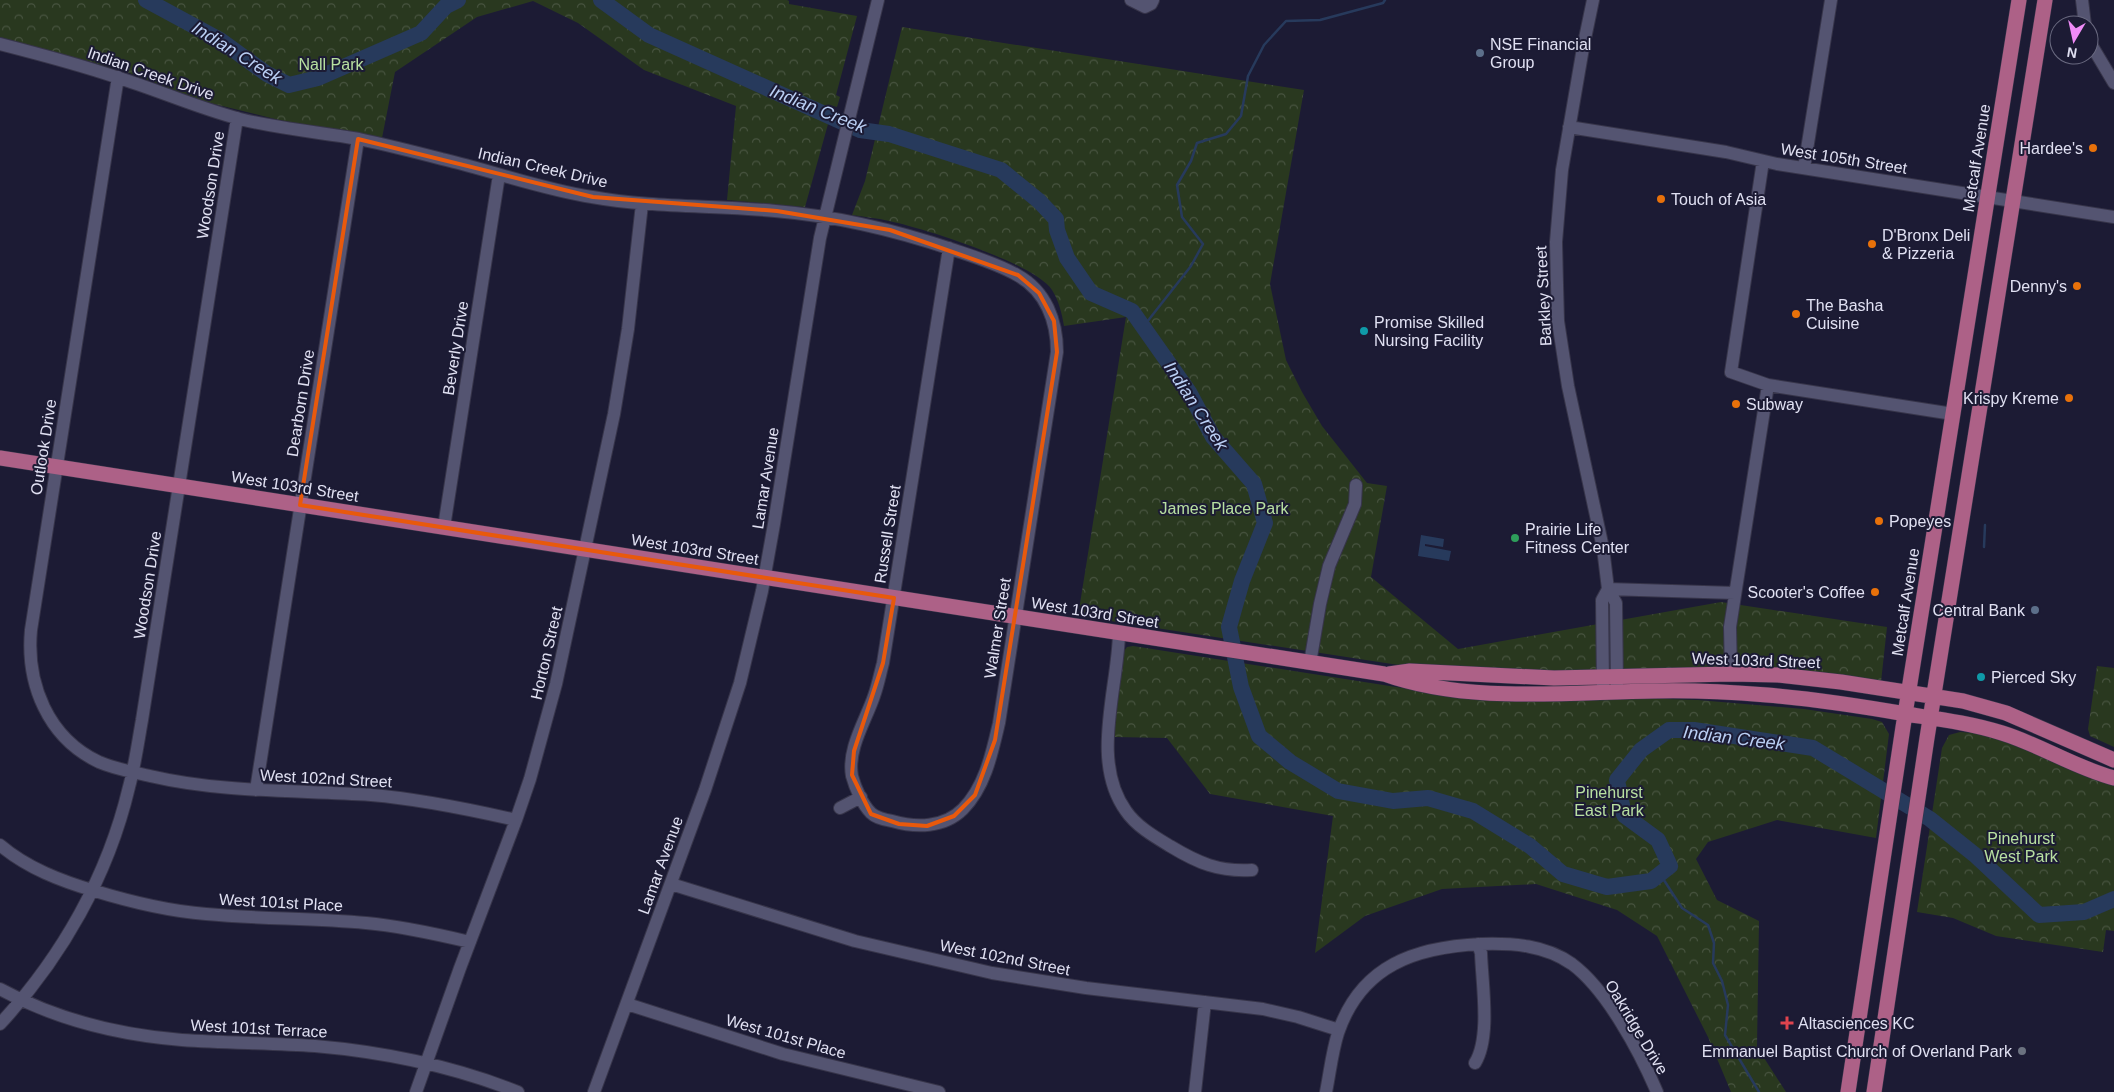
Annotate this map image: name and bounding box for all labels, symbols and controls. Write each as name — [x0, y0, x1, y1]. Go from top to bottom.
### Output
north arrow — [2049, 15, 2099, 65]
water label: Indian Creek — [188, 17, 286, 89]
place label: NSE Financial Group — [1490, 36, 1591, 71]
street label: Indian Creek Drive — [85, 44, 216, 103]
text: N — [2066, 44, 2078, 62]
marker: NSE Financial Group — [1474, 47, 1486, 59]
park label: Nall Park — [299, 56, 364, 73]
water label: Indian Creek — [767, 81, 870, 138]
street label: Metcalf Avenue — [1960, 103, 1993, 213]
street label: Woodson Drive — [194, 130, 227, 240]
street label: West 105th Street — [1779, 140, 1909, 177]
place label: Hardee's — [2019, 140, 2083, 157]
marker: Hardee's — [2087, 142, 2099, 154]
street label: Indian Creek Drive — [476, 144, 609, 191]
place label: Touch of Asia — [1671, 191, 1766, 208]
marker: Touch of Asia — [1655, 193, 1667, 205]
place label: D'Bronx Deli & Pizzeria — [1882, 227, 1970, 262]
marker: D'Bronx Deli & Pizzeria — [1866, 238, 1878, 250]
street label: Barkley Street — [1532, 245, 1555, 347]
place label: Denny's — [2010, 278, 2067, 295]
marker: Denny's — [2071, 280, 2083, 292]
place label: The Basha Cuisine — [1806, 297, 1883, 332]
street label: Beverly Drive — [440, 300, 471, 396]
marker: The Basha Cuisine — [1790, 308, 1802, 320]
place label: Promise Skilled Nursing Facility — [1374, 314, 1484, 349]
marker: Promise Skilled Nursing Facility — [1358, 325, 1370, 337]
street label: Dearborn Drive — [284, 348, 317, 458]
water label: Indian Creek — [1160, 358, 1233, 455]
place label: Krispy Kreme — [1963, 390, 2059, 407]
marker: Krispy Kreme — [2063, 392, 2075, 404]
place label: Subway — [1746, 396, 1803, 413]
street label: Outlook Drive — [28, 398, 59, 496]
marker: Subway — [1730, 398, 1742, 410]
street label: Lamar Avenue — [749, 426, 782, 530]
street label: West 103rd Street — [230, 468, 360, 505]
street label: Russell Street — [871, 483, 904, 585]
park label: James Place Park — [1160, 500, 1289, 517]
place label: Popeyes — [1889, 513, 1951, 530]
marker: Popeyes — [1873, 515, 1885, 527]
place label: Prairie Life Fitness Center — [1525, 521, 1630, 556]
street label: Woodson Drive — [131, 530, 164, 640]
street label: West 103rd Street — [630, 531, 760, 568]
marker: Prairie Life Fitness Center — [1509, 532, 1521, 544]
street label: Metcalf Avenue — [1889, 547, 1922, 657]
street label: Walmer Street — [981, 576, 1014, 680]
place label: Scooter's Coffee — [1748, 584, 1865, 601]
marker: Scooter's Coffee — [1869, 586, 1881, 598]
street label: West 103rd Street — [1030, 594, 1160, 631]
place label: Central Bank — [1933, 602, 2026, 619]
street label: Horton Street — [528, 604, 566, 701]
marker: Central Bank — [2029, 604, 2041, 616]
street label: West 103rd Street — [1691, 650, 1821, 671]
place label: Pierced Sky — [1991, 669, 2076, 686]
marker: Pierced Sky — [1975, 671, 1987, 683]
water label: Indian Creek — [1682, 722, 1787, 754]
street label: West 102nd Street — [260, 767, 393, 790]
park label: Pinehurst East Park — [1574, 784, 1645, 819]
street label: Lamar Avenue — [635, 814, 686, 916]
park label: Pinehurst West Park — [1984, 830, 2059, 865]
street label: West 101st Place — [219, 891, 344, 914]
street label: West 102nd Street — [938, 937, 1072, 979]
street label: Oakridge Drive — [1602, 977, 1671, 1077]
street label: West 101st Place — [724, 1011, 848, 1062]
place label: Altasciences KC — [1798, 1015, 1915, 1032]
street label: West 101st Terrace — [190, 1016, 328, 1041]
marker: Altasciences KC — [1780, 1016, 1794, 1030]
place label: Emmanuel Baptist Church of Overland Park — [1702, 1043, 2013, 1060]
marker: Emmanuel Baptist Church of Overland Park — [2016, 1045, 2028, 1057]

